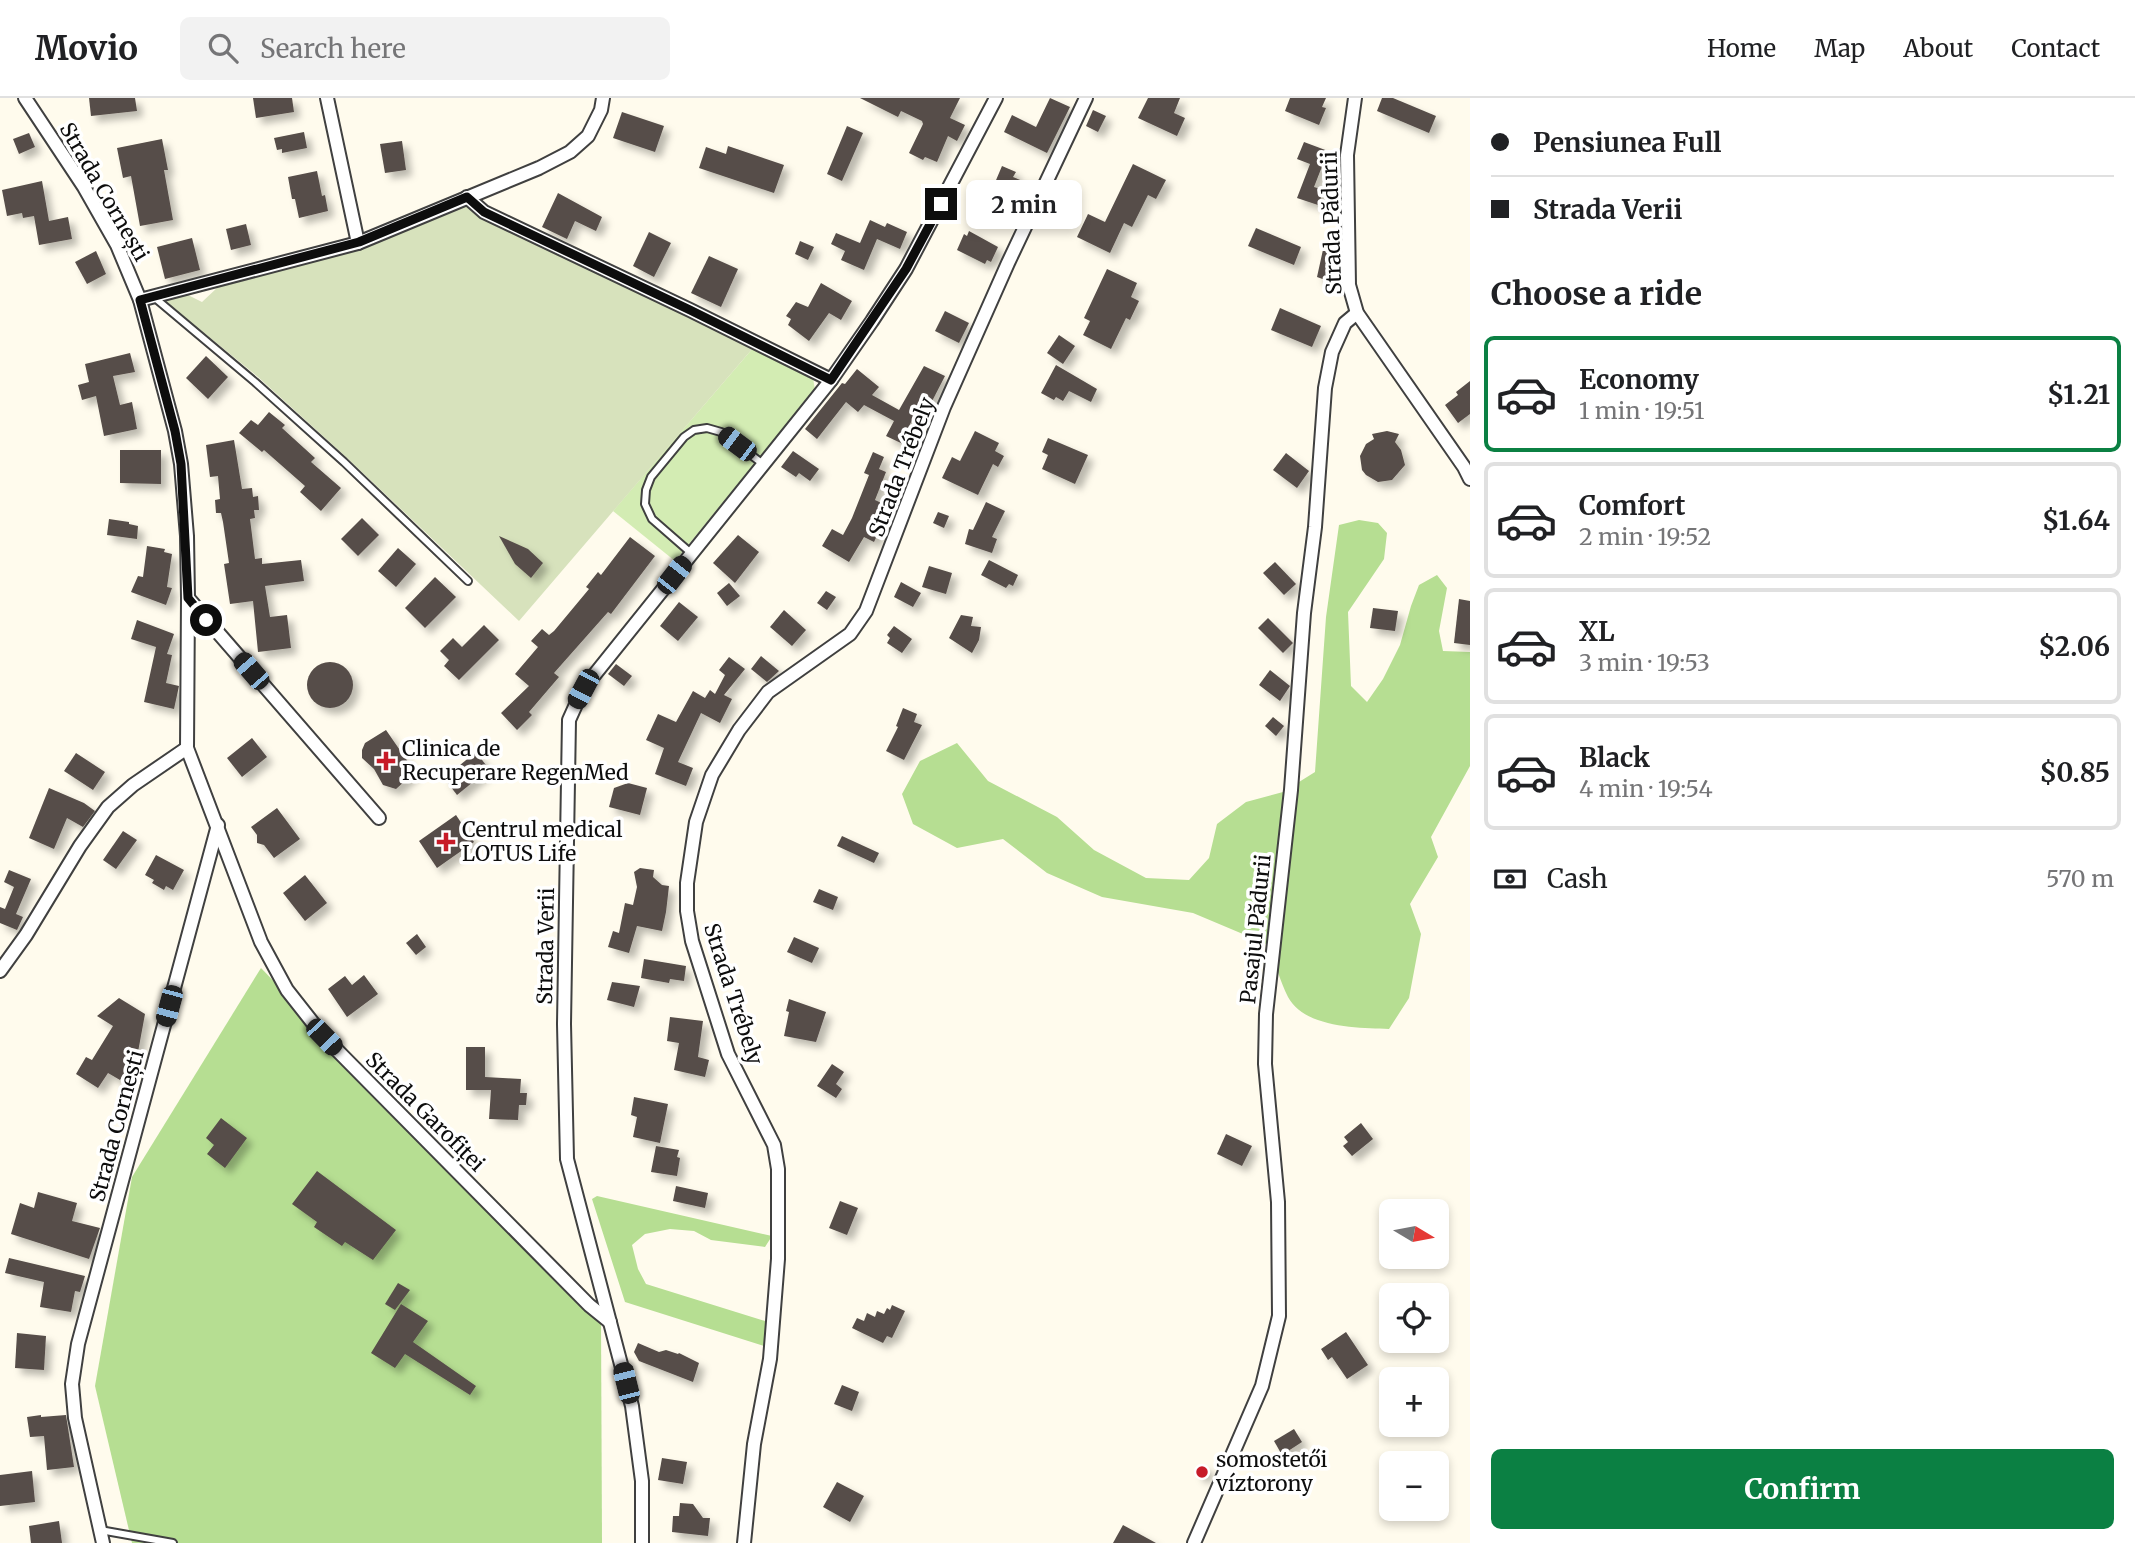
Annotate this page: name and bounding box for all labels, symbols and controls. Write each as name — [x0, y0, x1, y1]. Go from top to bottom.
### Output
search box — [180, 17, 670, 80]
text: Movio — [35, 28, 138, 69]
icon: search — [204, 29, 242, 67]
text: Search here — [260, 32, 406, 65]
text: Home — [1707, 33, 1776, 64]
text: Map — [1814, 33, 1865, 64]
text: About — [1903, 33, 1973, 64]
text: Contact — [2011, 33, 2100, 64]
street label: Strada Cornești — [54, 117, 155, 266]
text: Pensiunea Full — [1533, 126, 1722, 159]
street label: Strada Pădurii — [1315, 151, 1347, 295]
callout: 2 min — [965, 180, 1081, 228]
route end — [925, 188, 957, 220]
text: 2 min — [991, 190, 1057, 219]
text: Strada Verii — [1533, 193, 1682, 226]
text: Choose a ride — [1491, 274, 1702, 314]
icon: car — [1495, 363, 1558, 426]
text: Economy — [1579, 363, 1699, 396]
text: $1.21 — [2047, 378, 2110, 411]
street label: Strada Trébely — [863, 393, 941, 540]
text: 1 min · 19:51 — [1579, 396, 1704, 425]
car — [714, 423, 761, 465]
icon: car — [1495, 489, 1558, 552]
text: Comfort — [1579, 489, 1685, 522]
text: $1.64 — [2042, 504, 2110, 537]
text: 2 min · 19:52 — [1579, 522, 1711, 551]
car — [653, 552, 696, 598]
route start — [190, 604, 222, 636]
icon: car — [1495, 615, 1558, 678]
text: XL — [1579, 615, 1615, 648]
text: $2.06 — [2038, 630, 2110, 663]
car — [230, 648, 273, 694]
text: 3 min · 19:53 — [1579, 648, 1710, 677]
car — [564, 666, 603, 712]
place label: Clinica de Recuperare RegenMed — [402, 735, 629, 786]
icon: car — [1495, 741, 1558, 804]
text: Black — [1579, 741, 1650, 774]
marker: Clinica de Recuperare RegenMed — [376, 751, 396, 771]
text: $0.85 — [2039, 756, 2110, 789]
text: 4 min · 19:54 — [1579, 774, 1713, 803]
place label: Centrul medical LOTUS Life — [462, 816, 623, 867]
marker: Centrul medical LOTUS Life — [436, 832, 456, 852]
street label: Pasajul Pădurii — [1234, 853, 1277, 1005]
icon: cash — [1491, 860, 1529, 898]
text: Cash — [1547, 862, 1608, 895]
text: 570 m — [2046, 864, 2114, 893]
street label: Strada Verii — [531, 887, 560, 1005]
street label: Strada Trébely — [698, 920, 769, 1069]
car — [154, 983, 185, 1029]
car — [302, 1015, 347, 1059]
street label: Strada Garofiței — [360, 1046, 491, 1177]
street label: Strada Cornești — [83, 1047, 150, 1205]
north arrow — [1379, 1199, 1449, 1269]
map controls — [1379, 1199, 1449, 1521]
button: locate — [1379, 1283, 1449, 1353]
car — [611, 1360, 642, 1406]
button: + — [1379, 1367, 1449, 1437]
place label: somostetői víztorony — [1215, 1446, 1328, 1497]
button: Confirm — [1491, 1449, 2114, 1529]
button: − — [1379, 1451, 1449, 1521]
marker: somostetői víztorony — [1194, 1464, 1210, 1480]

